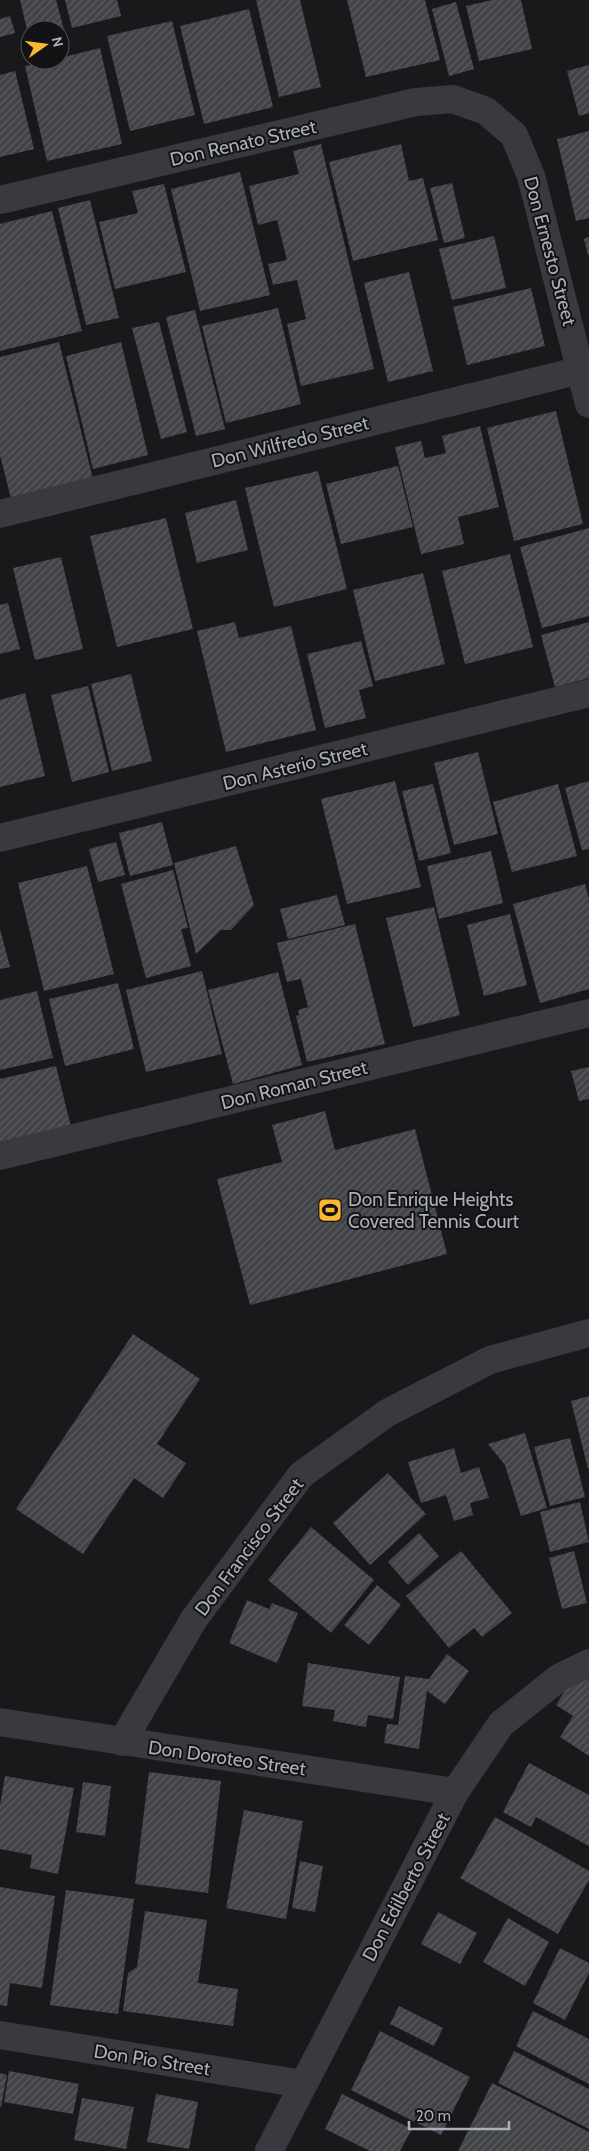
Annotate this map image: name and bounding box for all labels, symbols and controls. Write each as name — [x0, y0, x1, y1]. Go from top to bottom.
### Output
north arrow — [20, 20, 70, 70]
text: N — [48, 35, 68, 49]
street label: Don Renato Street — [168, 115, 319, 171]
street label: Don Ernesto Street — [519, 174, 581, 329]
street label: Don Wilfredo Street — [209, 411, 372, 473]
street label: Don Asterio Street — [220, 737, 370, 795]
street label: Don Roman Street — [218, 1056, 370, 1114]
place label: Don Enrique Heights Covered Tennis Court — [348, 1188, 520, 1233]
sports icon: Don Enrique Heights Covered Tennis Court — [317, 1197, 343, 1223]
street label: Don Francisco Street — [190, 1473, 309, 1620]
street label: Don Doroteo Street — [147, 1736, 308, 1781]
street label: Don Edilberto Street — [357, 1808, 455, 1965]
street label: Don Pio Street — [92, 2039, 212, 2081]
scale bar — [409, 2098, 509, 2130]
text: 20 m — [416, 2107, 451, 2125]

